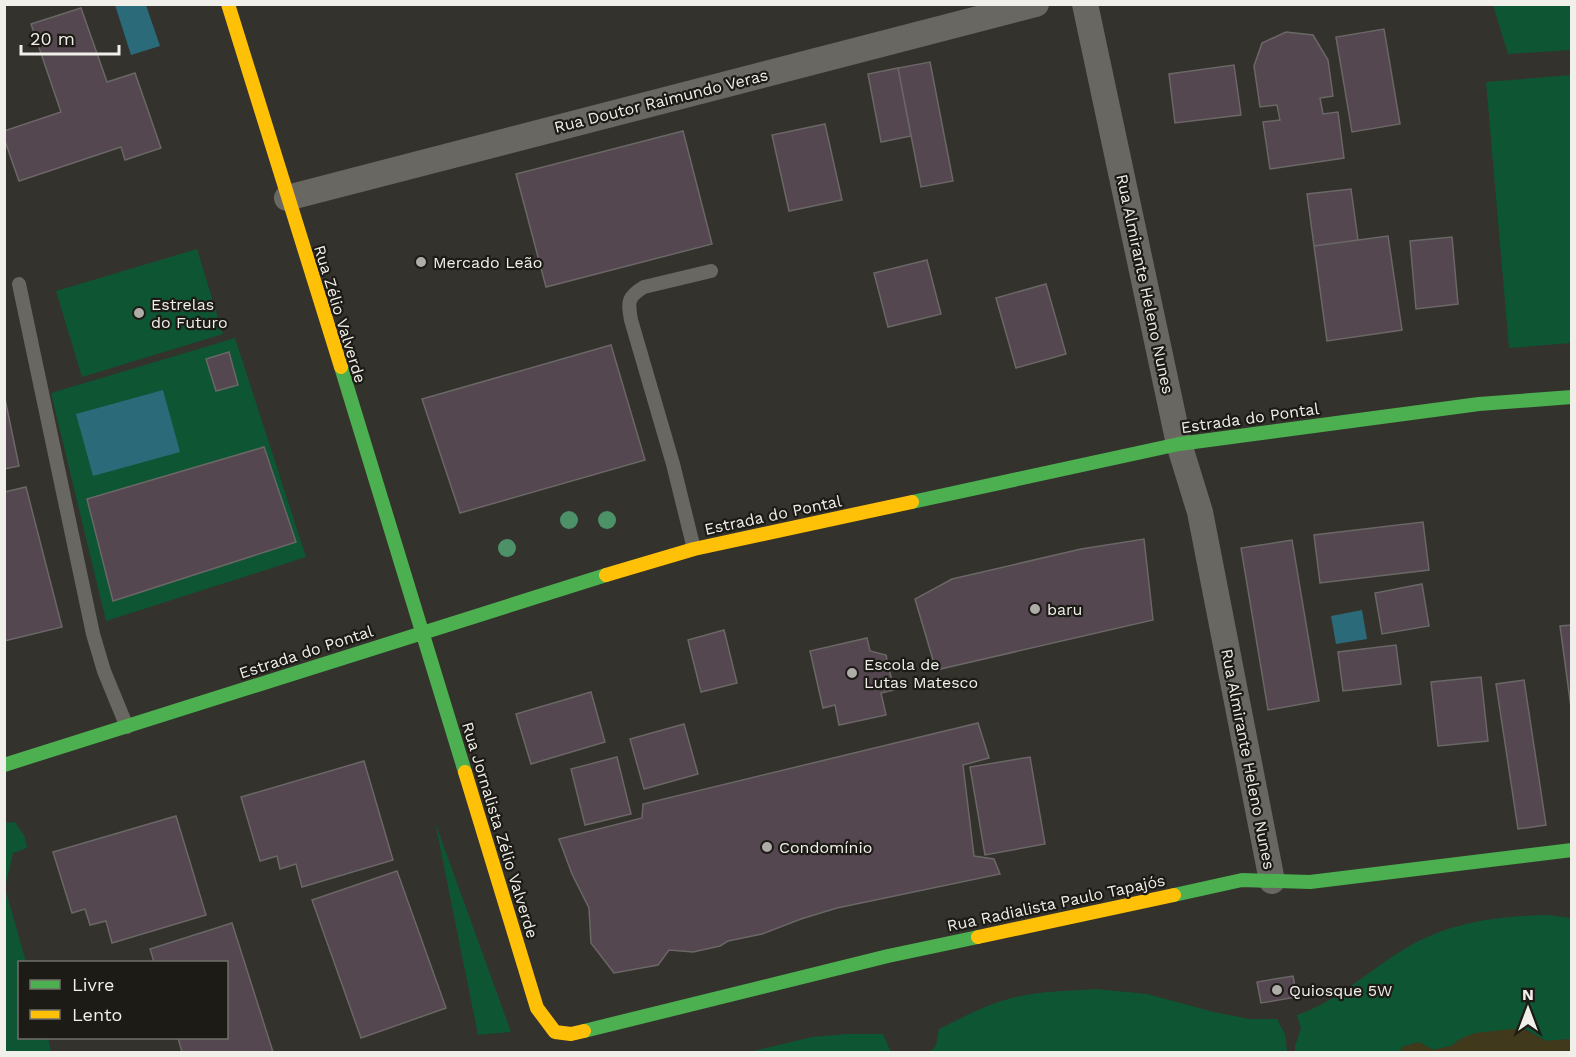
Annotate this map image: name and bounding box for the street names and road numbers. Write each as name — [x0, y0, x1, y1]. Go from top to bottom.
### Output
street label: Rua Doutor Raimundo Veras — [552, 65, 770, 137]
street label: Rua Almirante Heleno Nunes — [1112, 172, 1178, 396]
street label: Rua Zélio Valverde — [310, 243, 370, 385]
street label: Estrada do Pontal — [1180, 399, 1321, 437]
street label: Estrada do Pontal — [703, 491, 843, 539]
street label: Estrada do Pontal — [237, 621, 375, 683]
street label: Rua Almirante Heleno Nunes — [1217, 647, 1279, 871]
street label: Rua Jornalista Zélio Valverde — [458, 720, 542, 940]
street label: Rua Radialista Paulo Tapajós — [945, 871, 1167, 935]

